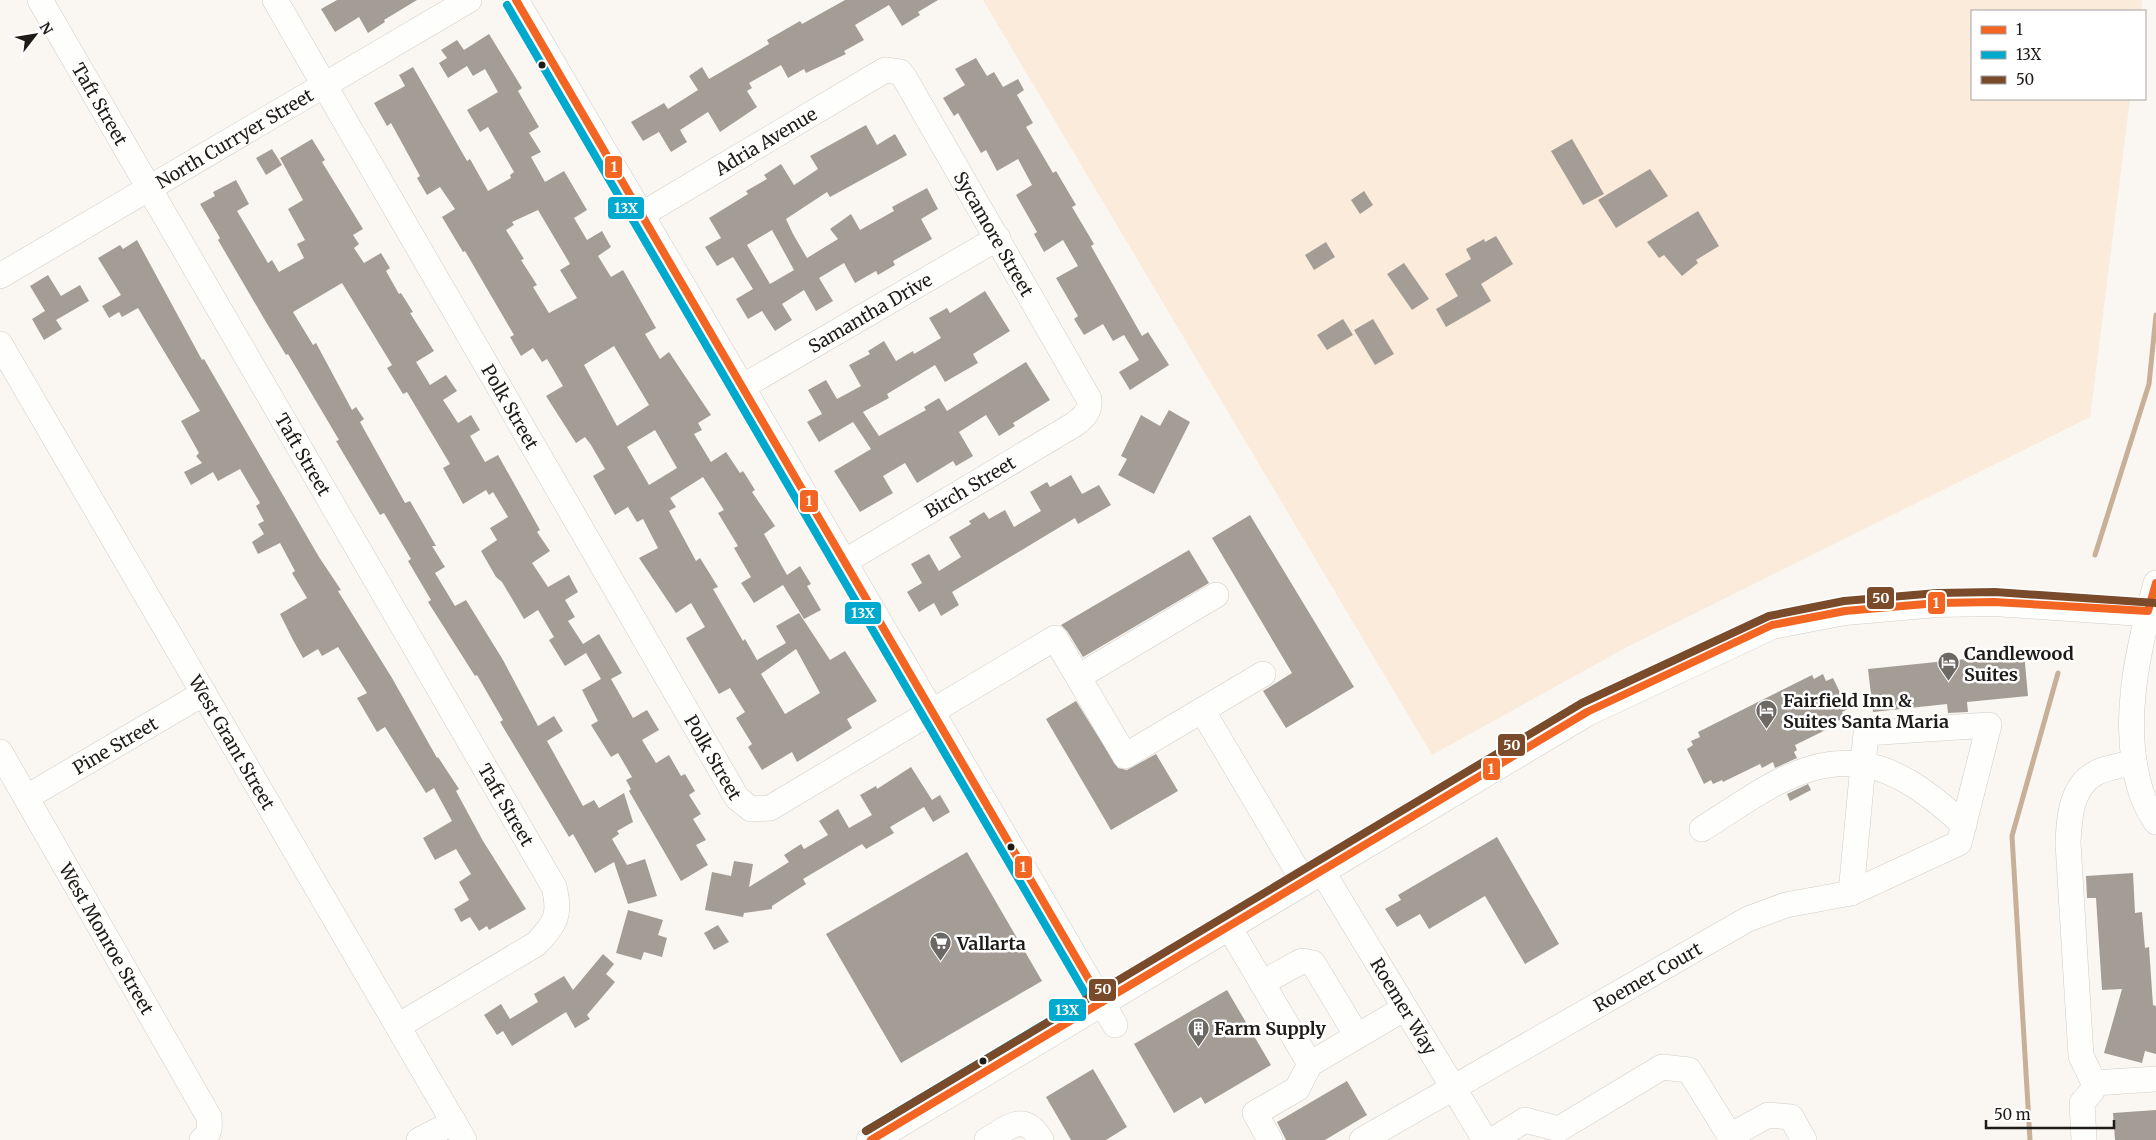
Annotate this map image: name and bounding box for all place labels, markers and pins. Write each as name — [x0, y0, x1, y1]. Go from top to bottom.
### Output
unlabelled marker — [537, 60, 547, 70]
place label: Candlewood Suites — [1964, 642, 2074, 686]
hotel icon: Candlewood Suites — [1936, 651, 1960, 682]
place label: Fairfield Inn & Suites Santa Maria — [1783, 689, 1949, 733]
hotel icon: Fairfield Inn & Suites Santa Maria — [1755, 698, 1779, 729]
unlabelled marker — [1006, 842, 1016, 852]
supermarket icon: Vallarta — [929, 931, 953, 962]
place label: Vallarta — [956, 932, 1026, 955]
building icon: Farm Supply — [1186, 1016, 1210, 1047]
place label: Farm Supply — [1214, 1017, 1326, 1040]
unlabelled marker — [978, 1056, 988, 1066]

